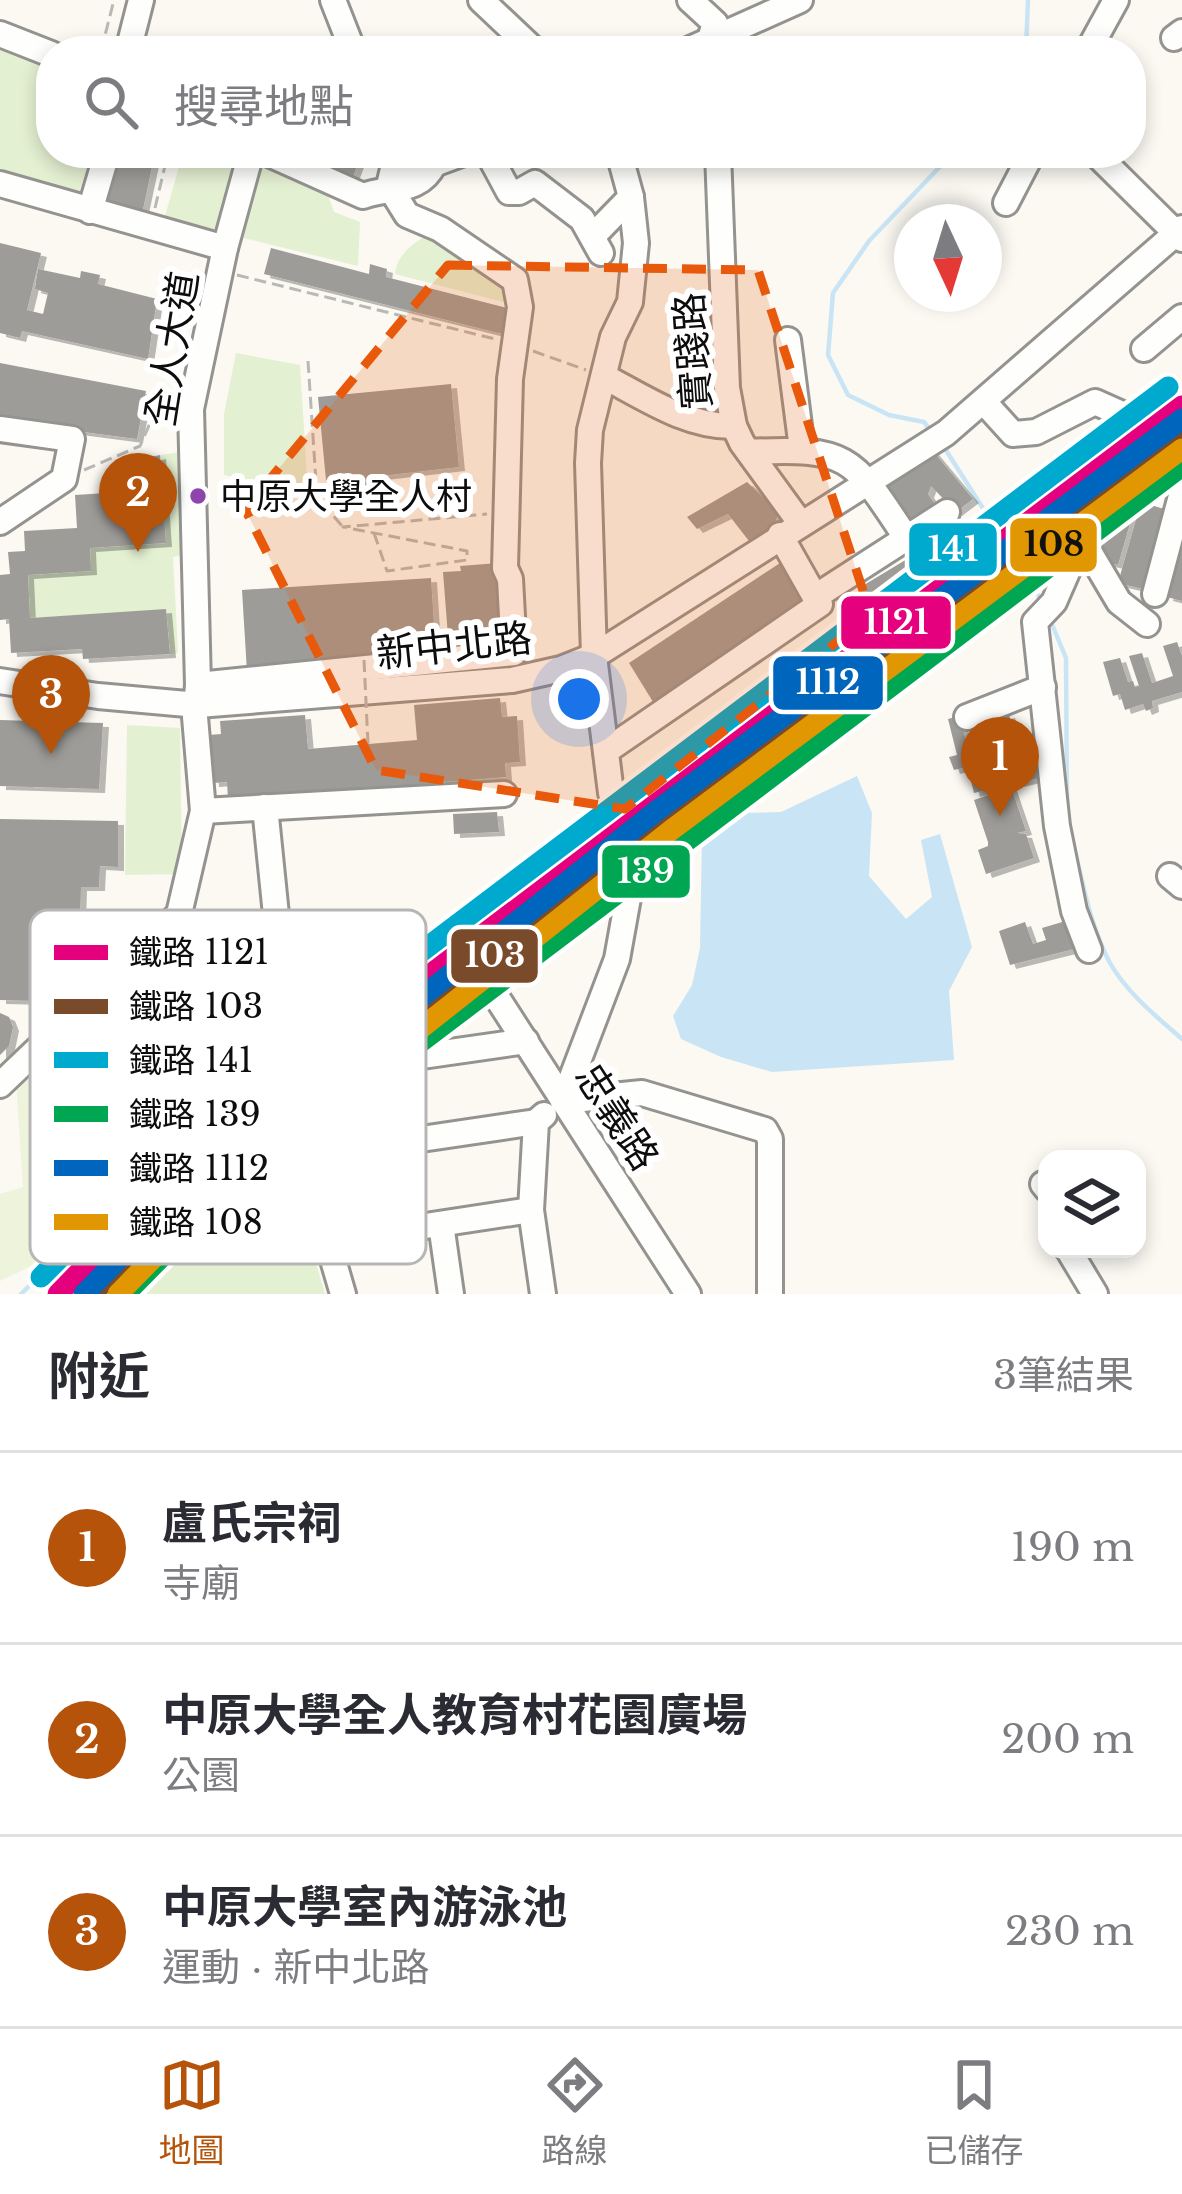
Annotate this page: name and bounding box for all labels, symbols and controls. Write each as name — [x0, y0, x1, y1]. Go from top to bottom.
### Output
search box — [36, 36, 1146, 168]
icon: search — [78, 69, 144, 135]
text: 搜尋地點 — [174, 78, 354, 134]
north arrow — [894, 204, 1002, 312]
street label: 全人大道 — [136, 268, 208, 430]
street label: 實踐路 — [664, 291, 722, 411]
pin: 2 — [99, 453, 177, 552]
place label: 中原大學全人村 — [220, 474, 472, 519]
marker: 中原大學全人村 — [187, 485, 209, 507]
line badge: 108 — [1008, 516, 1099, 574]
line badge: 141 — [907, 521, 999, 578]
text: 108 — [1024, 524, 1084, 565]
text: 141 — [928, 529, 978, 570]
line badge: 1121 — [839, 594, 953, 651]
text: 1121 — [864, 602, 928, 643]
street label: 新中北路 — [374, 613, 534, 679]
line badge: 1112 — [771, 654, 885, 712]
pin: 3 — [12, 655, 90, 754]
text: 1112 — [796, 662, 860, 703]
your location — [549, 669, 609, 729]
pin: 1 — [961, 717, 1039, 816]
line badge: 139 — [600, 843, 692, 900]
text: 139 — [617, 851, 675, 892]
legend — [30, 910, 426, 1264]
line badge: 103 — [449, 927, 540, 985]
text: 鐵路 1121 — [129, 932, 269, 973]
text: 103 — [465, 935, 525, 976]
text: 鐵路 103 — [129, 986, 263, 1027]
text: 鐵路 141 — [129, 1040, 253, 1081]
street label: 忠義路 — [565, 1055, 669, 1179]
text: 鐵路 139 — [129, 1094, 261, 1135]
text: 鐵路 1112 — [129, 1148, 269, 1189]
map controls — [1038, 1150, 1146, 1258]
button: layers — [1038, 1150, 1146, 1258]
text: 鐵路 108 — [129, 1202, 263, 1243]
text: 附近 — [48, 1345, 150, 1408]
text: 3筆結果 — [993, 1351, 1134, 1400]
text: 盧氏宗祠 — [162, 1495, 342, 1551]
text: 1 — [78, 1523, 96, 1572]
text: 190 m — [1011, 1523, 1134, 1572]
text: 寺廟 — [162, 1559, 240, 1608]
text: 中原大學全人教育村花園廣場 — [162, 1687, 747, 1743]
text: 2 — [74, 1715, 100, 1764]
text: 200 m — [1001, 1715, 1134, 1764]
text: 公園 — [162, 1751, 240, 1800]
text: 中原大學室內游泳池 — [162, 1879, 567, 1935]
text: 3 — [75, 1907, 99, 1956]
text: 230 m — [1005, 1907, 1134, 1956]
text: 運動 · 新中北路 — [162, 1943, 430, 1992]
tab: 地圖 — [159, 2052, 225, 2172]
tab: 路線 — [542, 2052, 608, 2172]
tab: 已儲存 — [925, 2052, 1024, 2172]

